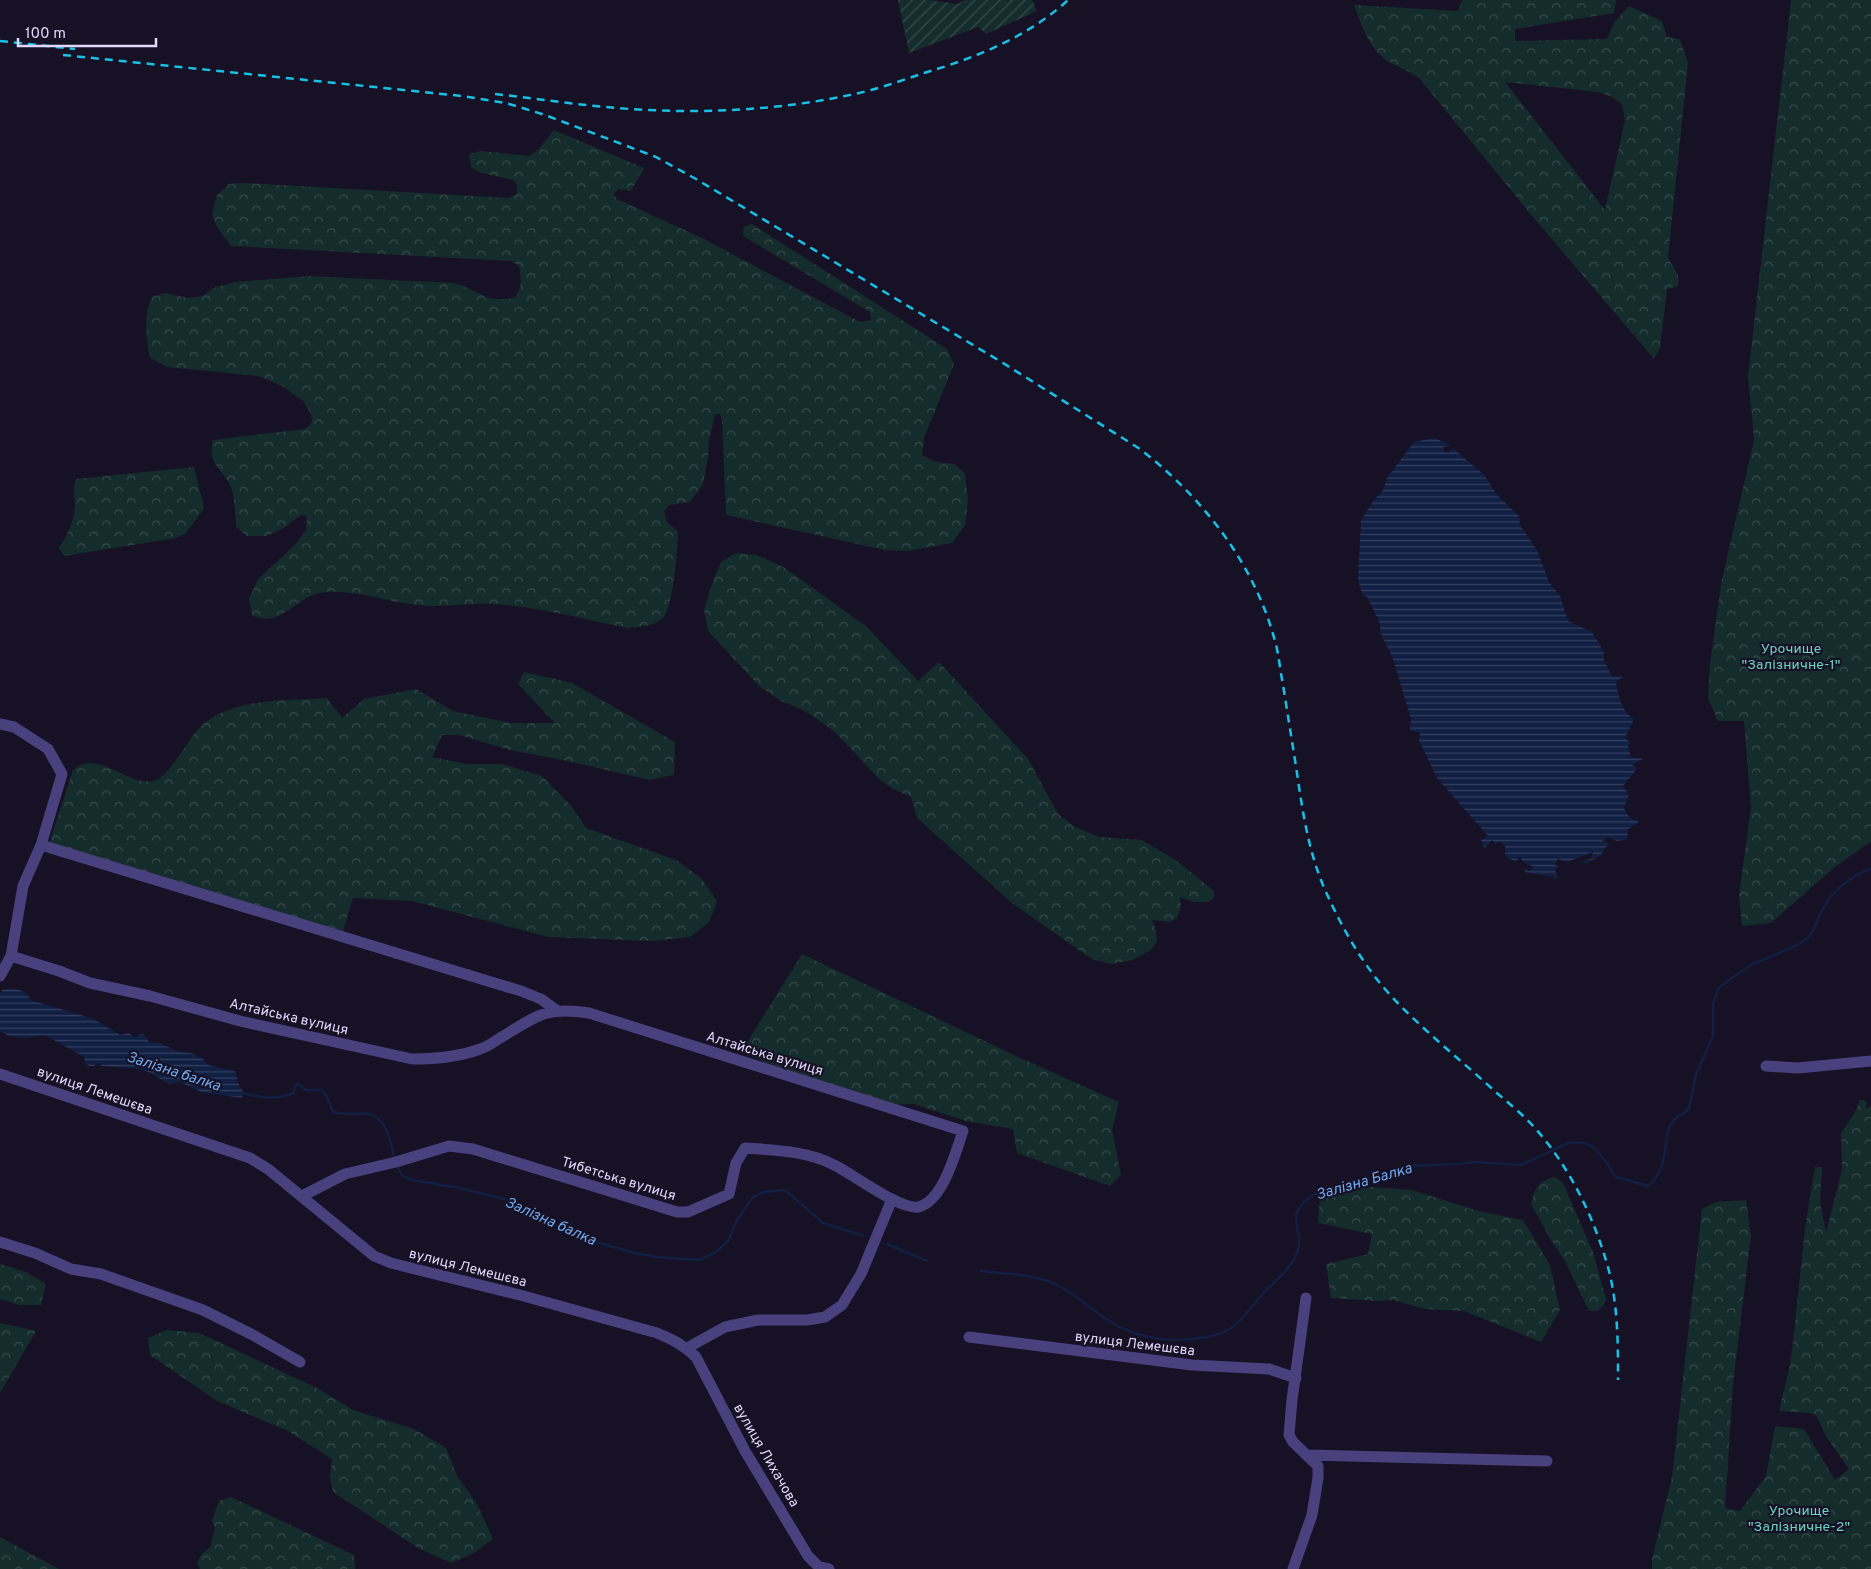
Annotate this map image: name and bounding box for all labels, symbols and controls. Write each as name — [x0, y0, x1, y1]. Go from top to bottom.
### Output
scale bar — [18, 15, 155, 47]
text: 100 m — [25, 25, 66, 44]
park label: Урочище "Залізничне-1" — [1742, 641, 1840, 674]
street label: Алтайська вулиця — [228, 996, 350, 1039]
street label: Алтайська вулиця — [704, 1029, 825, 1080]
water label: Залізна балка — [124, 1048, 223, 1097]
street label: вулиця Лемешєва — [35, 1064, 154, 1119]
street label: Тибетська вулиця — [559, 1154, 678, 1205]
water label: Залізна Балка — [1314, 1160, 1415, 1205]
water label: Залізна балка — [502, 1194, 599, 1251]
street label: вулиця Лемешєва — [407, 1246, 528, 1291]
street label: вулиця Лемешєва — [1074, 1329, 1196, 1360]
street label: вулиця Лихачова — [729, 1401, 802, 1510]
park label: Урочище "Залізничне-2" — [1748, 1503, 1850, 1536]

